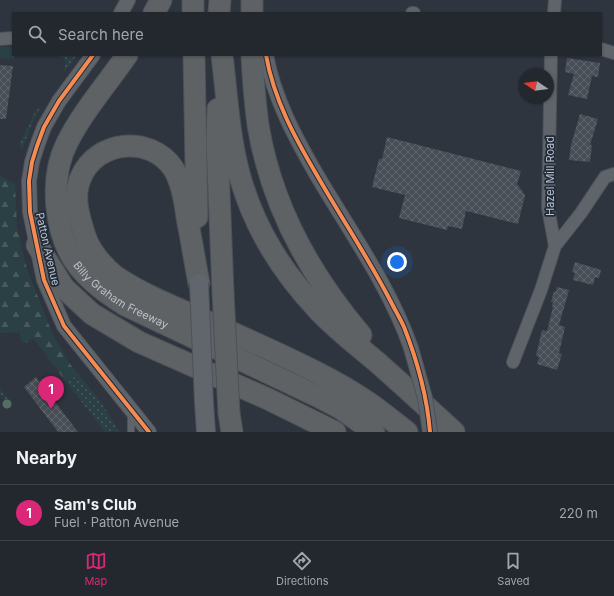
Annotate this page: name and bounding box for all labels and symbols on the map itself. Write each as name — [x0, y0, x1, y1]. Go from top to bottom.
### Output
north arrow — [518, 68, 554, 104]
street label: Hazel Mill Road — [543, 136, 557, 216]
street label: Patton Avenue — [33, 211, 63, 287]
your location — [387, 252, 407, 272]
street label: Billy Graham Freeway — [70, 259, 171, 332]
pin: 1 — [38, 376, 64, 409]

